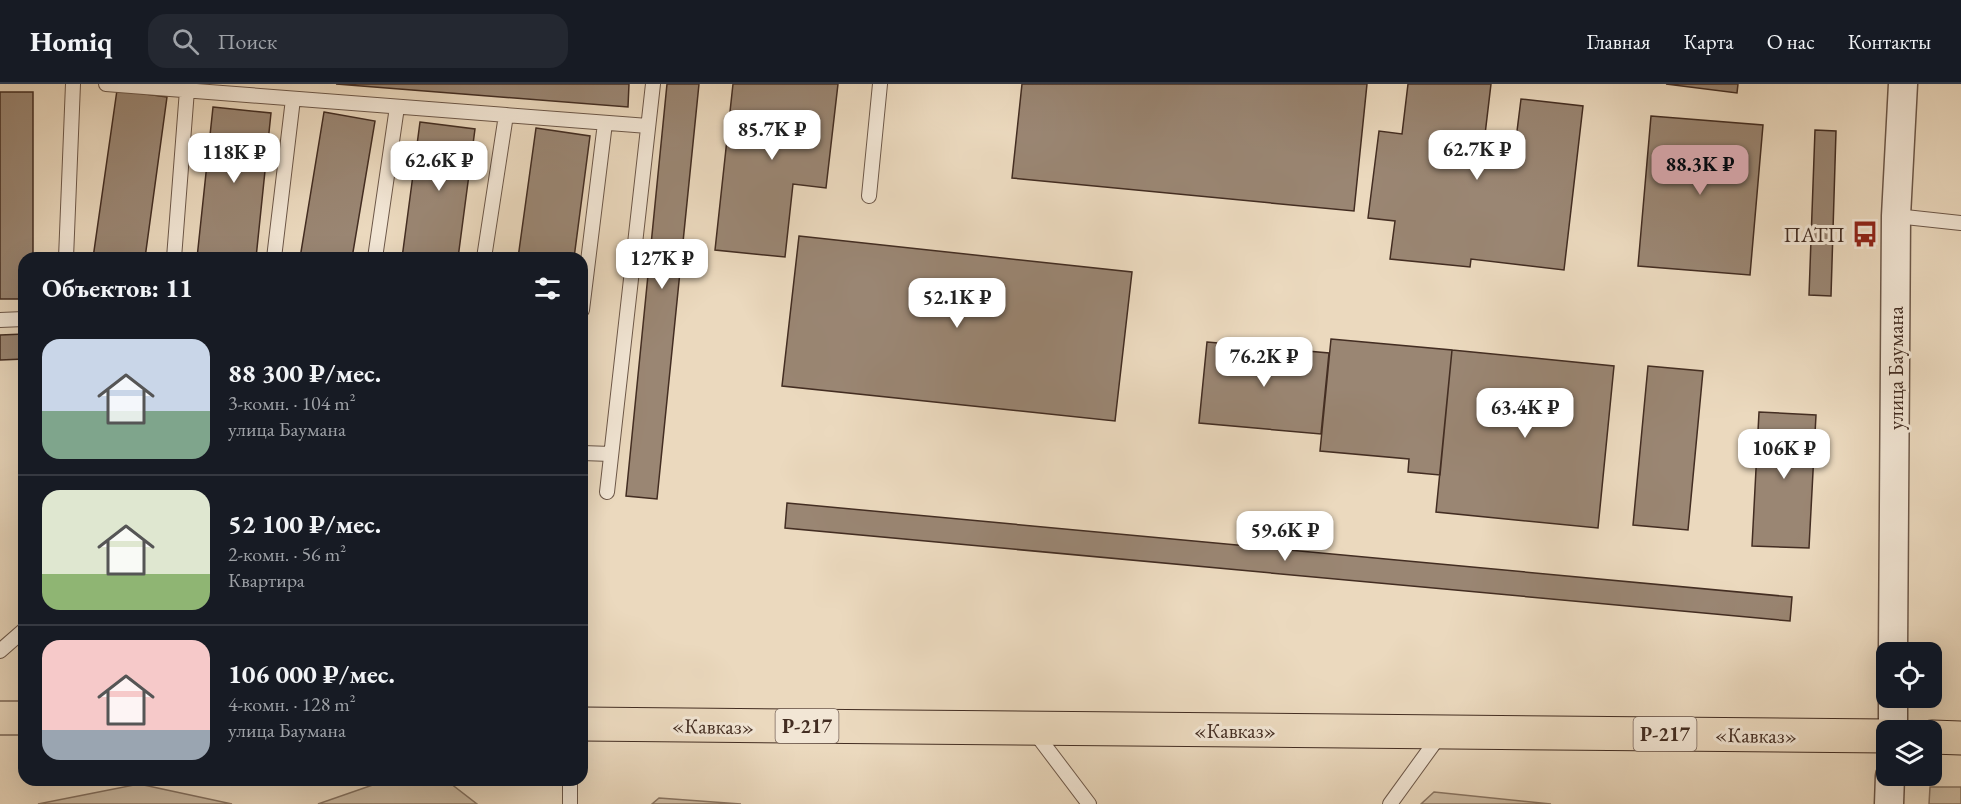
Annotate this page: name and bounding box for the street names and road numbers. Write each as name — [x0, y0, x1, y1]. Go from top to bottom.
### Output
street label: улица Баумана — [1882, 306, 1909, 430]
road number: Р-217 — [776, 709, 838, 743]
street label: «Кавказ» — [672, 712, 754, 740]
street label: «Кавказ» — [1194, 717, 1276, 744]
road number: Р-217 — [1634, 717, 1696, 751]
street label: «Кавказ» — [1715, 721, 1797, 749]

